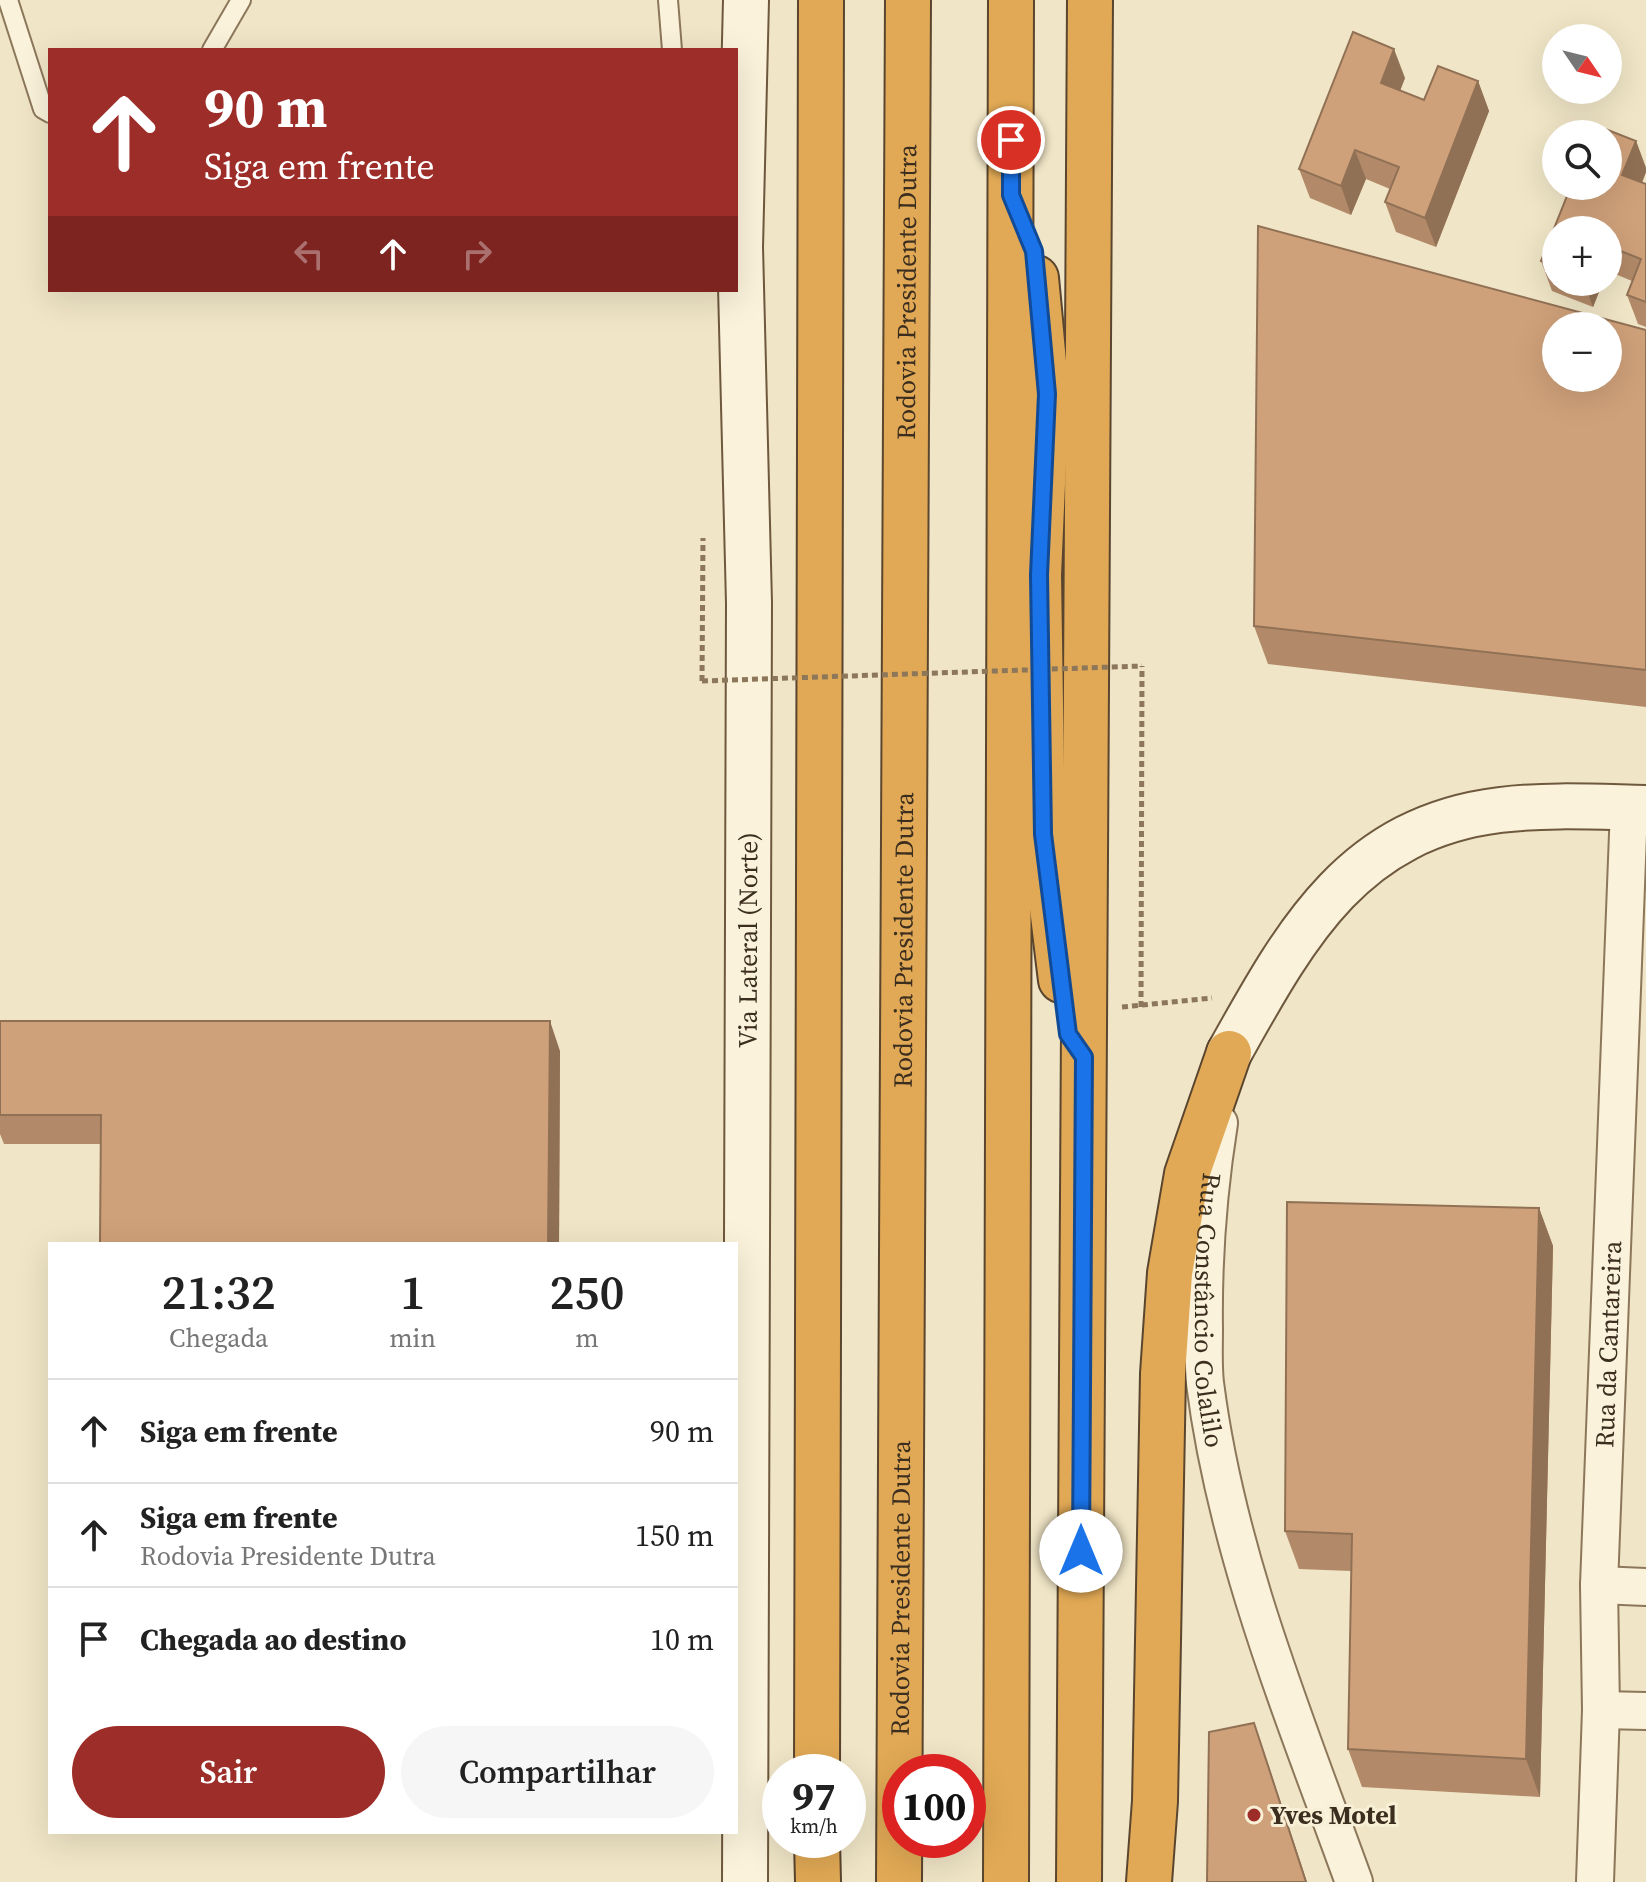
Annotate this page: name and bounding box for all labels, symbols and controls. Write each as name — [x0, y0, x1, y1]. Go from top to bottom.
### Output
north arrow — [1542, 24, 1622, 104]
map controls — [1542, 24, 1622, 392]
text: 90 m — [204, 69, 327, 146]
icon: ahead — [72, 80, 176, 184]
pin — [977, 106, 1045, 174]
icon: arrive — [989, 118, 1033, 162]
button: search — [1542, 120, 1622, 200]
text: Siga em frente — [204, 142, 435, 191]
street label: Rodovia Presidente Dutra — [888, 143, 925, 440]
button: + — [1542, 216, 1622, 296]
icon: left — [287, 232, 331, 276]
icon: ahead — [371, 232, 415, 276]
icon: right — [455, 232, 499, 276]
button: − — [1542, 312, 1622, 392]
street label: Rodovia Presidente Dutra — [885, 791, 922, 1088]
street label: Via Lateral (Norte) — [730, 832, 766, 1048]
street label: Rua Constâncio Colalilo — [1186, 1171, 1233, 1450]
street label: Rua da Cantareira — [1586, 1239, 1630, 1449]
text: 21:32 — [161, 1259, 276, 1325]
text: 1 — [400, 1259, 425, 1325]
text: 250 — [550, 1259, 624, 1325]
text: Chegada — [169, 1320, 268, 1356]
text: min — [389, 1320, 436, 1356]
text: m — [575, 1320, 599, 1356]
icon: ahead — [72, 1409, 116, 1453]
text: Siga em frente — [140, 1411, 338, 1452]
text: 90 m — [650, 1411, 714, 1452]
street label: Rodovia Presidente Dutra — [882, 1439, 919, 1736]
text: Siga em frente — [140, 1497, 338, 1538]
position arrow — [1039, 1509, 1123, 1593]
icon: ahead — [72, 1513, 116, 1557]
text: 150 m — [635, 1515, 714, 1556]
text: Rodovia Presidente Dutra — [140, 1538, 436, 1574]
icon: arrive — [72, 1617, 116, 1661]
text: Chegada ao destino — [140, 1619, 406, 1660]
text: 10 m — [650, 1619, 714, 1660]
button: Sair — [72, 1726, 385, 1818]
button: Compartilhar — [401, 1726, 714, 1818]
speed limit sign: 100 — [882, 1754, 986, 1858]
text: 97 — [792, 1769, 836, 1823]
place label: Yves Motel — [1270, 1797, 1397, 1833]
marker: Yves Motel — [1245, 1806, 1263, 1824]
text: km/h — [790, 1812, 838, 1840]

